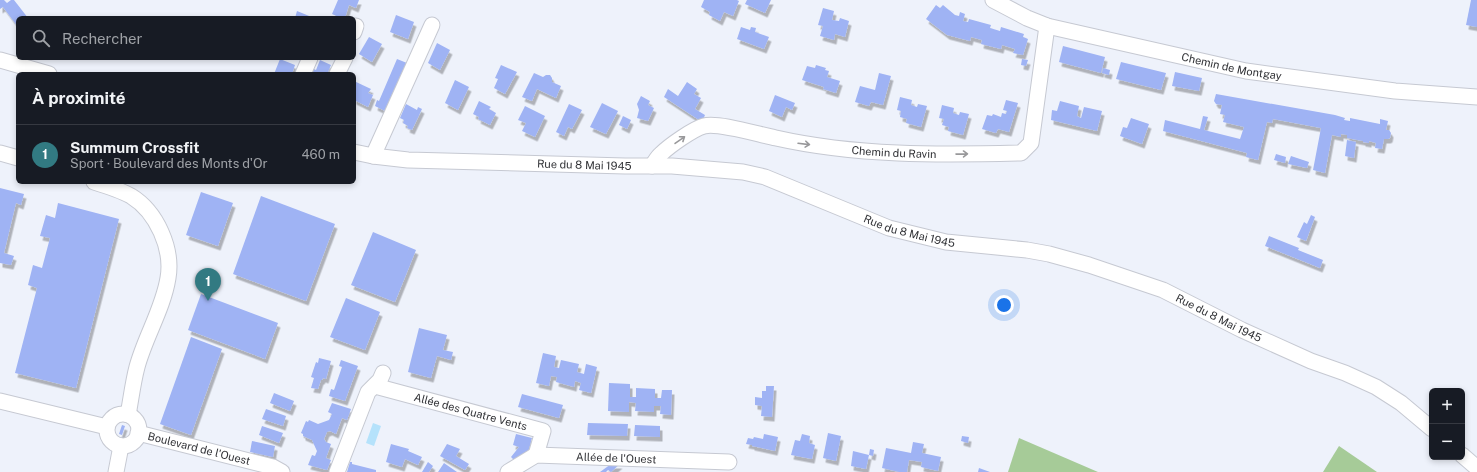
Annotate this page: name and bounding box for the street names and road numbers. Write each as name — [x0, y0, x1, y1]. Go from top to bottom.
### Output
street label: Chemin de Montgay — [1180, 51, 1282, 82]
street label: Chemin du Ravin — [851, 144, 936, 160]
street label: Rue du 8 Mai 1945 — [537, 158, 631, 172]
street label: Rue du 8 Mai 1945 — [862, 212, 955, 249]
street label: Rue du 8 Mai 1945 — [1174, 291, 1264, 344]
street label: Allée des Quatre Vents — [413, 391, 529, 433]
street label: Boulevard de l'Ouest — [146, 430, 252, 467]
street label: Allée de l'Ouest — [576, 450, 657, 465]

